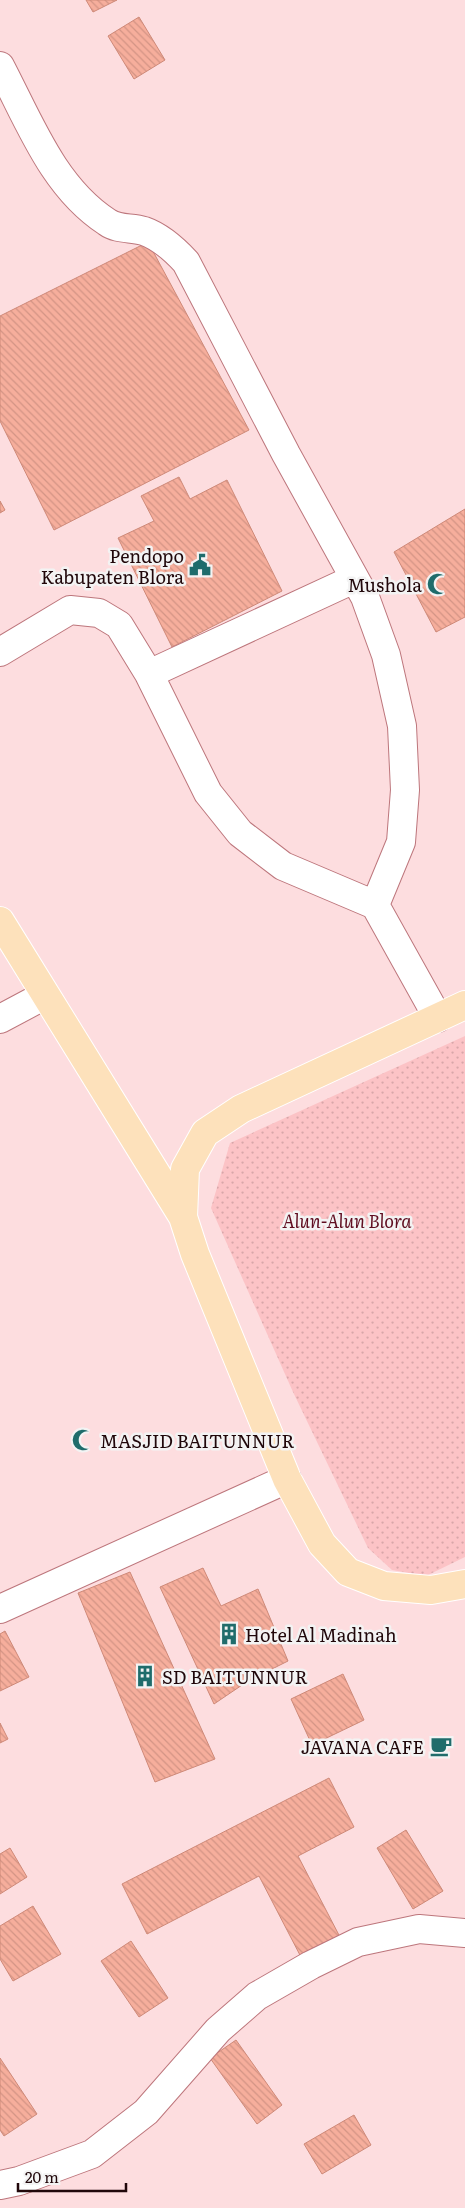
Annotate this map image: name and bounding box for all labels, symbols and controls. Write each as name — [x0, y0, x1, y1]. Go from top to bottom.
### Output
place label: Pendopo Kabupaten Blora — [41, 542, 184, 590]
public building icon: Pendopo Kabupaten Blora — [187, 552, 213, 578]
place label: Mushola — [347, 571, 422, 598]
mosque icon: Mushola — [425, 571, 451, 597]
park label: Alun-Alun Blora — [282, 1207, 412, 1234]
mosque icon: MASJID BAITUNNUR — [70, 1427, 96, 1453]
place label: MASJID BAITUNNUR — [100, 1427, 294, 1454]
building icon: Hotel Al Madinah — [216, 1621, 242, 1647]
place label: Hotel Al Madinah — [245, 1621, 397, 1648]
building icon: SD BAITUNNUR — [132, 1663, 158, 1689]
place label: SD BAITUNNUR — [162, 1663, 308, 1690]
place label: JAVANA CAFE — [301, 1733, 424, 1760]
cafe icon: JAVANA CAFE — [428, 1733, 454, 1759]
scale bar — [18, 2160, 125, 2192]
text: 20 m — [25, 2165, 59, 2188]

